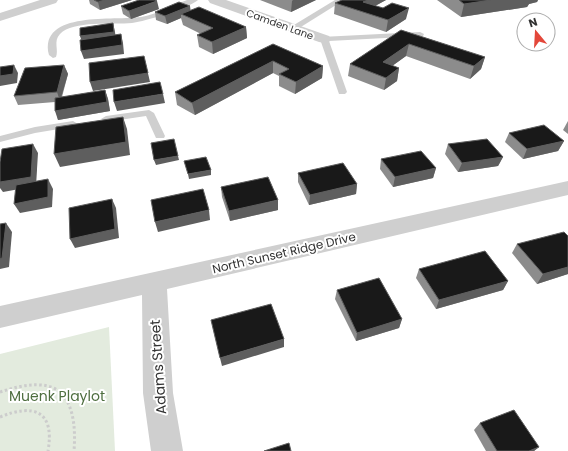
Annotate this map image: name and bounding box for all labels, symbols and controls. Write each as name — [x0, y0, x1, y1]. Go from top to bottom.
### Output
street label: Camden Lane — [244, 5, 316, 44]
north arrow — [516, 12, 556, 52]
text: N — [526, 14, 539, 31]
street label: North Sunset Ridge Drive — [210, 228, 357, 277]
street label: Adams Street — [145, 319, 171, 415]
park label: Muenk Playlot — [9, 386, 105, 406]

